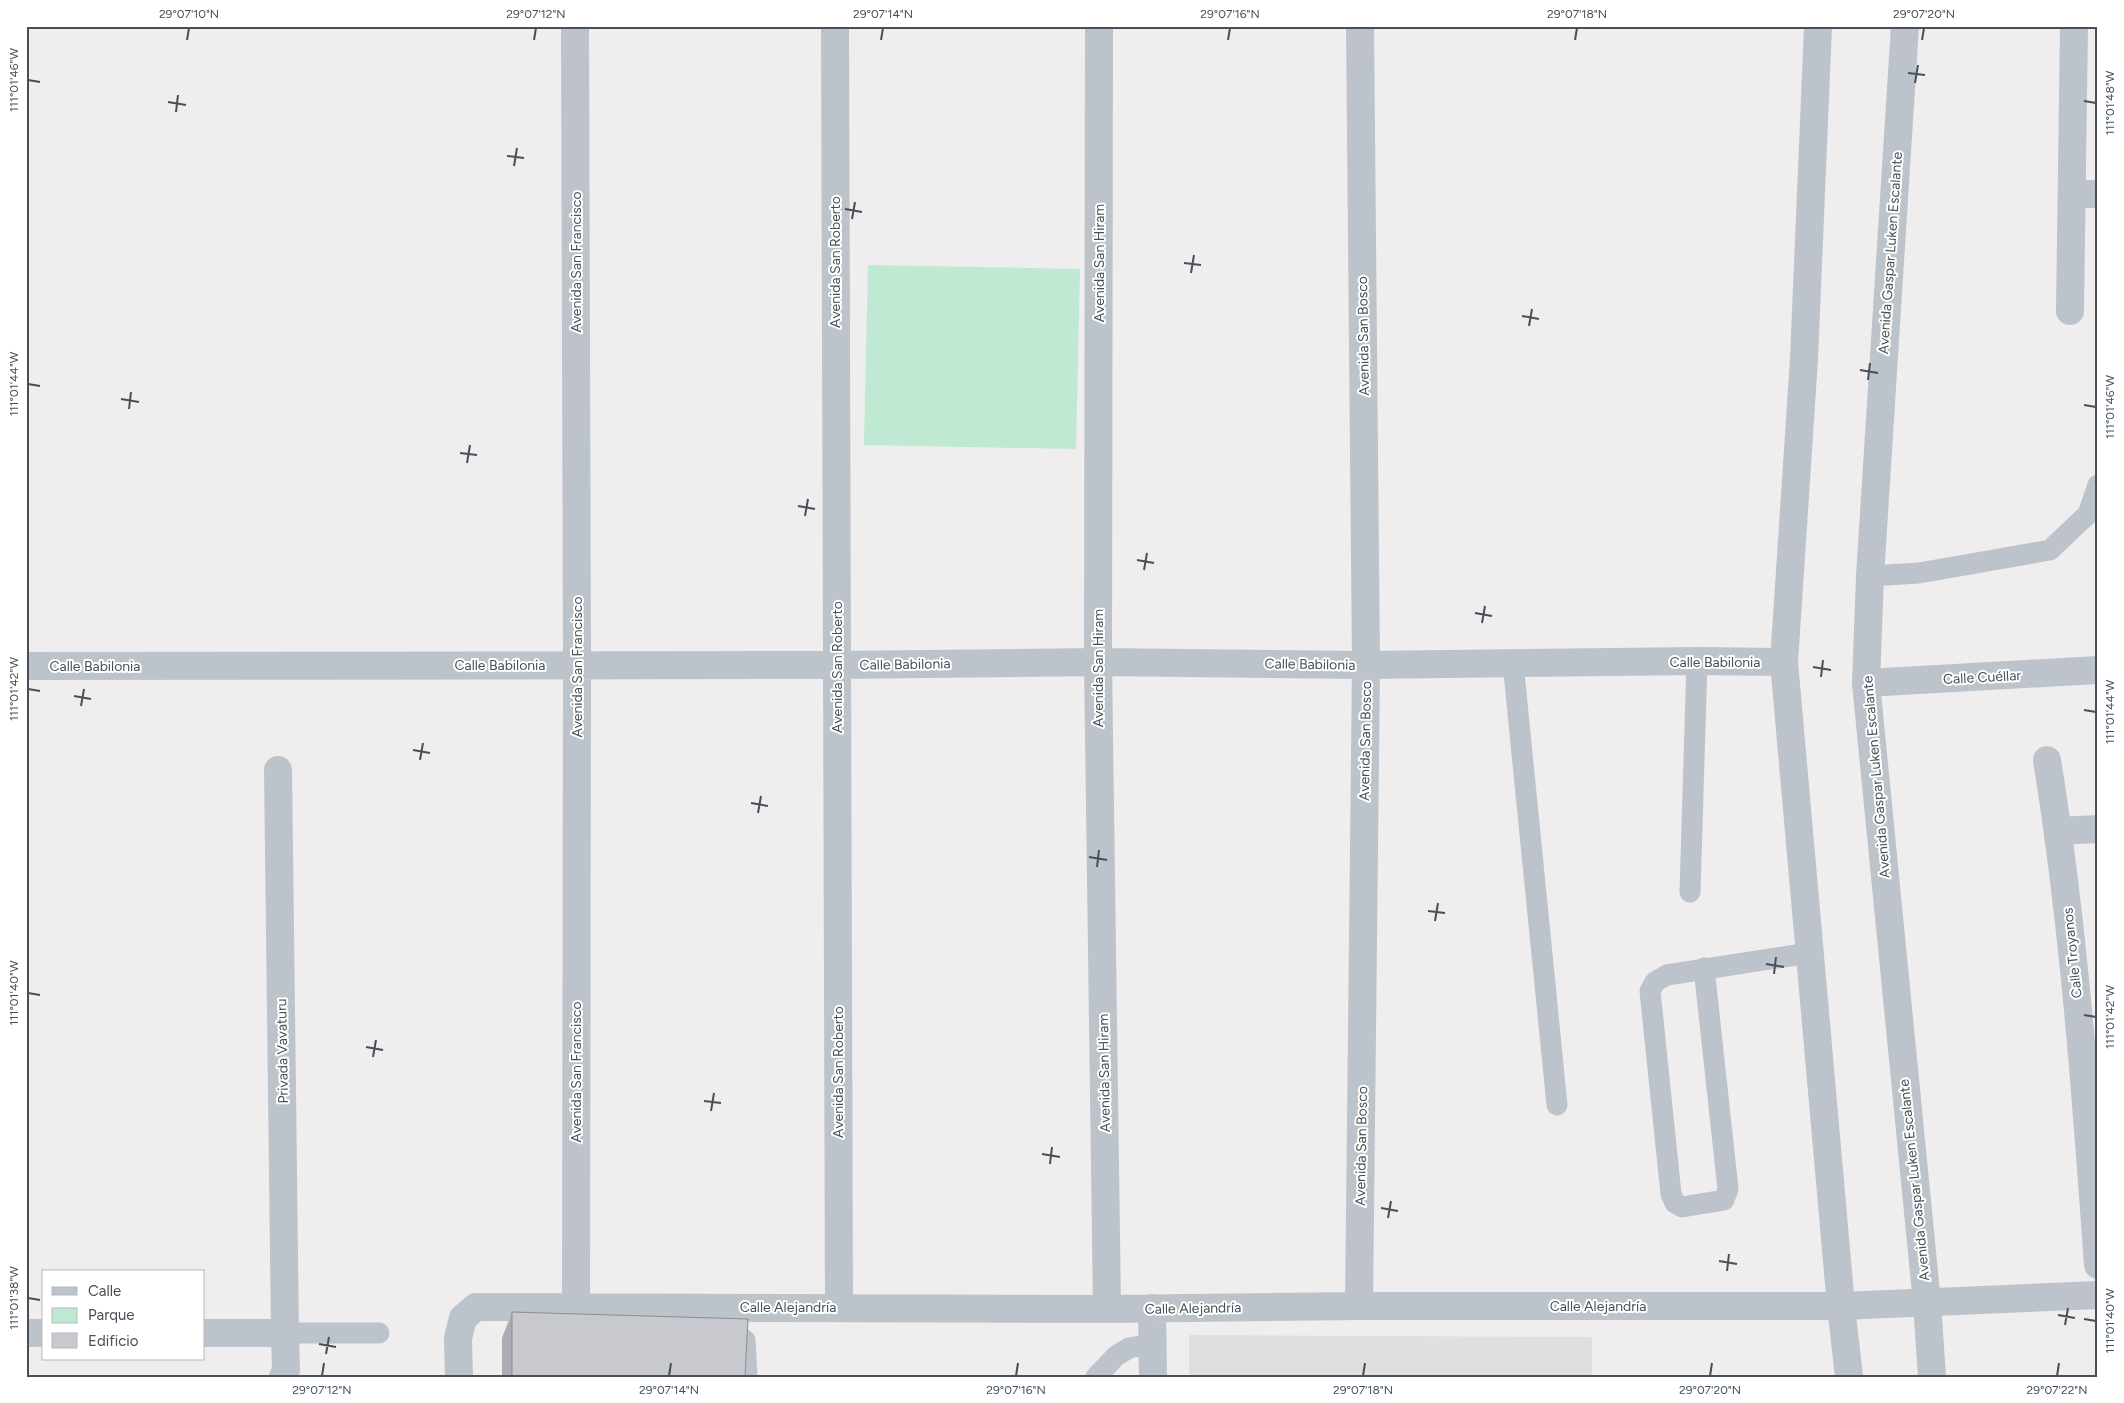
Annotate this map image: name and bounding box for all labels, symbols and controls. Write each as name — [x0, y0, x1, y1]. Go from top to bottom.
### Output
text: 29°07'10"N — [159, 7, 219, 21]
text: 29°07'12"N — [506, 7, 566, 21]
text: 29°07'14"N — [853, 7, 913, 21]
text: 29°07'16"N — [1200, 7, 1260, 21]
text: 29°07'18"N — [1547, 7, 1607, 21]
text: 29°07'20"N — [1893, 7, 1955, 21]
text: 111°01'46"W — [7, 48, 21, 112]
text: 111°01'48"W — [2103, 70, 2117, 135]
street label: Avenida Gaspar Luken Escalante — [1875, 151, 1906, 355]
street label: Avenida San Francisco — [568, 191, 585, 333]
street label: Avenida San Roberto — [827, 196, 844, 328]
street label: Avenida San Hiram — [1091, 204, 1108, 322]
street label: Avenida San Bosco — [1354, 276, 1373, 396]
text: 111°01'44"W — [7, 351, 21, 416]
text: 111°01'46"W — [2103, 375, 2117, 439]
street label: Avenida San Francisco — [569, 596, 586, 738]
street label: Avenida San Roberto — [829, 601, 846, 733]
street label: Avenida San Hiram — [1090, 609, 1107, 727]
street label: Calle Babilonia — [1669, 654, 1761, 671]
street label: Calle Babilonia — [859, 655, 951, 674]
street label: Calle Babilonia — [1264, 655, 1356, 674]
text: 111°01'42"W — [7, 657, 21, 721]
street label: Calle Babilonia — [454, 657, 546, 674]
street label: Calle Babilonia — [49, 658, 141, 675]
street label: Calle Cuéllar — [1943, 667, 2022, 688]
street label: Avenida Gaspar Luken Escalante — [1859, 675, 1894, 879]
text: 111°01'44"W — [2103, 679, 2117, 744]
street label: Avenida San Bosco — [1356, 681, 1375, 801]
street label: Calle Troyanos — [2059, 907, 2086, 999]
text: 111°01'40"W — [7, 960, 21, 1025]
text: 111°01'42"W — [2103, 985, 2117, 1049]
street label: Privada Vavaturu — [273, 998, 292, 1104]
street label: Avenida San Francisco — [568, 1001, 585, 1143]
street label: Avenida San Roberto — [830, 1006, 847, 1138]
street label: Avenida San Hiram — [1095, 1014, 1114, 1132]
street label: Avenida Gaspar Luken Escalante — [1895, 1078, 1934, 1282]
street label: Avenida San Bosco — [1352, 1086, 1371, 1206]
text: 111°01'38"W — [7, 1266, 21, 1330]
legend — [42, 1270, 205, 1360]
text: Calle — [88, 1282, 121, 1300]
text: 111°01'40"W — [2103, 1288, 2117, 1353]
street label: Calle Alejandría — [1550, 1298, 1646, 1315]
street label: Calle Alejandría — [740, 1299, 836, 1316]
street label: Calle Alejandría — [1144, 1299, 1242, 1318]
text: Parque — [88, 1306, 135, 1324]
text: Edificio — [88, 1332, 139, 1350]
text: 29°07'12"N — [292, 1383, 352, 1397]
text: 29°07'14"N — [639, 1383, 699, 1397]
text: 29°07'16"N — [986, 1383, 1046, 1397]
text: 29°07'18"N — [1333, 1383, 1393, 1397]
text: 29°07'20"N — [1679, 1383, 1741, 1397]
text: 29°07'22"N — [2026, 1383, 2088, 1397]

